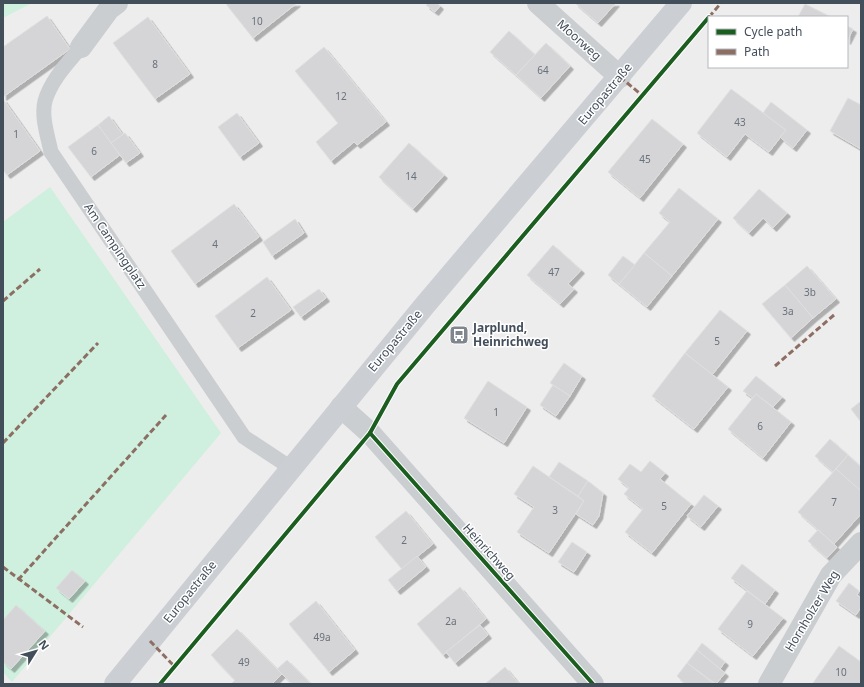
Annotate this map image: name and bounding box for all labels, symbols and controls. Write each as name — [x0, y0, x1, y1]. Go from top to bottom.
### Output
house number: 10 — [251, 14, 263, 28]
street label: Moorweg — [554, 15, 605, 64]
legend — [708, 16, 848, 68]
text: Cycle path — [744, 23, 802, 40]
text: Path — [744, 43, 770, 60]
house number: 8 — [152, 57, 158, 71]
street label: Europastraße — [574, 59, 636, 128]
house number: 64 — [537, 63, 549, 77]
house number: 12 — [335, 89, 347, 103]
house number: 43 — [734, 115, 746, 129]
house number: 1 — [13, 127, 19, 141]
house number: 6 — [91, 144, 97, 158]
house number: 45 — [639, 152, 651, 166]
house number: 14 — [405, 169, 417, 183]
street label: Am Campingplatz — [80, 200, 151, 292]
house number: 4 — [212, 237, 218, 251]
house number: 47 — [548, 265, 560, 279]
house number: 3b — [804, 285, 816, 299]
house number: 3a — [782, 304, 794, 318]
house number: 2 — [250, 306, 256, 320]
street label: Europastraße — [364, 306, 426, 375]
place label: Jarplund, Heinrichweg — [472, 319, 549, 350]
bus stop icon: Jarplund, Heinrichweg — [448, 324, 470, 346]
house number: 5 — [714, 334, 720, 348]
house number: 1 — [493, 405, 499, 419]
house number: 6 — [757, 419, 763, 433]
house number: 7 — [831, 495, 837, 509]
house number: 5 — [661, 499, 667, 513]
house number: 3 — [552, 503, 558, 517]
street label: Heinrichweg — [459, 520, 519, 584]
house number: 2 — [401, 533, 407, 547]
street label: Europastraße — [159, 557, 220, 627]
street label: Hornholzer Weg — [781, 567, 843, 654]
house number: 2a — [445, 614, 457, 628]
house number: 9 — [747, 617, 753, 631]
house number: 49a — [313, 630, 331, 644]
north arrow — [16, 631, 56, 671]
text: N — [36, 637, 53, 653]
house number: 49 — [238, 655, 250, 669]
house number: 10 — [835, 665, 847, 679]

